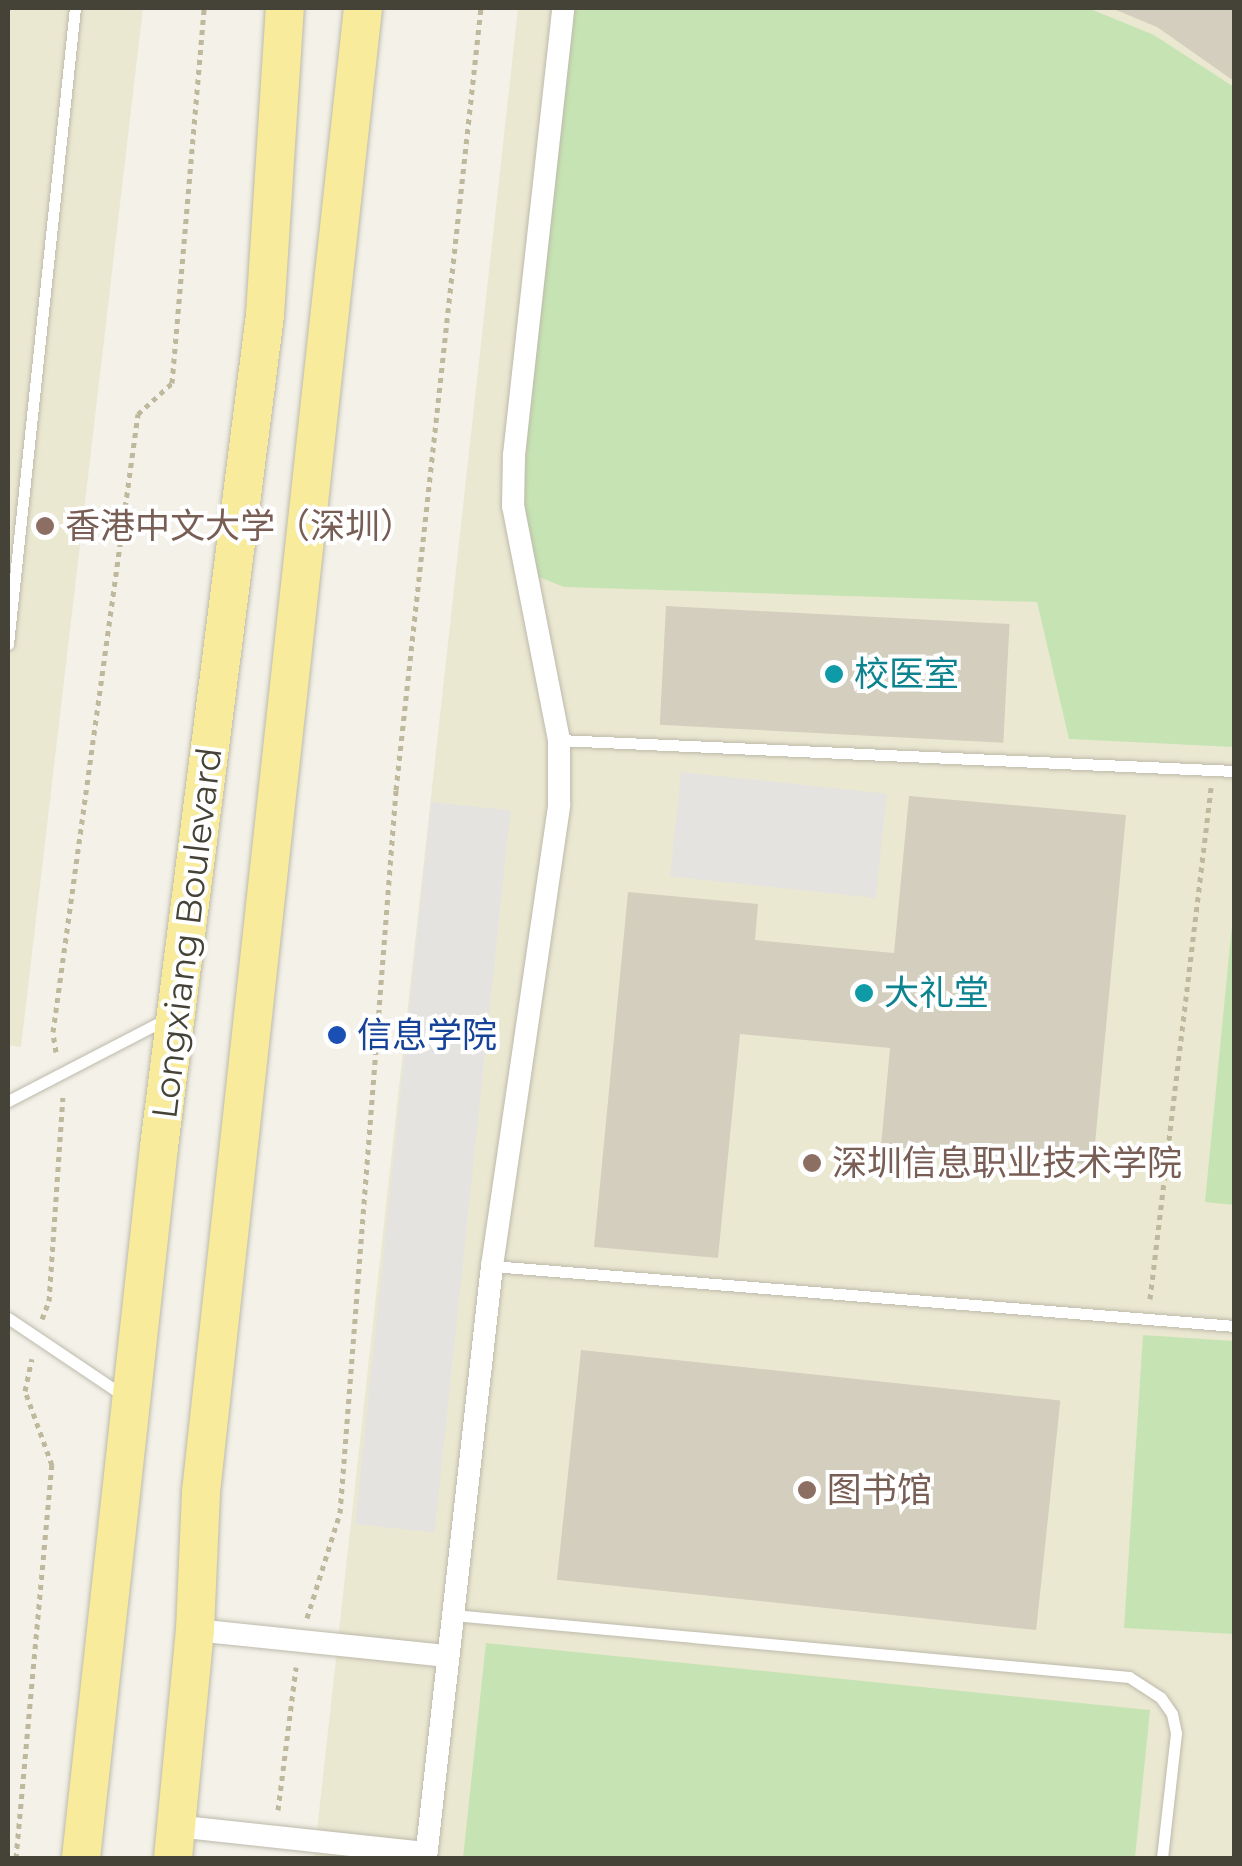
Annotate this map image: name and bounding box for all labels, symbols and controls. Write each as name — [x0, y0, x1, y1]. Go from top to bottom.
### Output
place label: 香港中文大学（深圳） — [65, 505, 415, 547]
marker: 香港中文大学（深圳） — [34, 515, 56, 537]
place label: 校医室 — [854, 653, 959, 695]
marker: 校医室 — [823, 663, 845, 685]
street label: Longxiang Boulevard — [143, 745, 231, 1121]
place label: 大礼堂 — [884, 972, 989, 1014]
marker: 大礼堂 — [853, 982, 875, 1004]
place label: 信息学院 — [357, 1014, 497, 1056]
marker: 信息学院 — [326, 1024, 348, 1046]
place label: 深圳信息职业技术学院 — [832, 1142, 1182, 1184]
marker: 深圳信息职业技术学院 — [801, 1152, 823, 1174]
place label: 图书馆 — [827, 1469, 932, 1511]
marker: 图书馆 — [796, 1479, 818, 1501]

